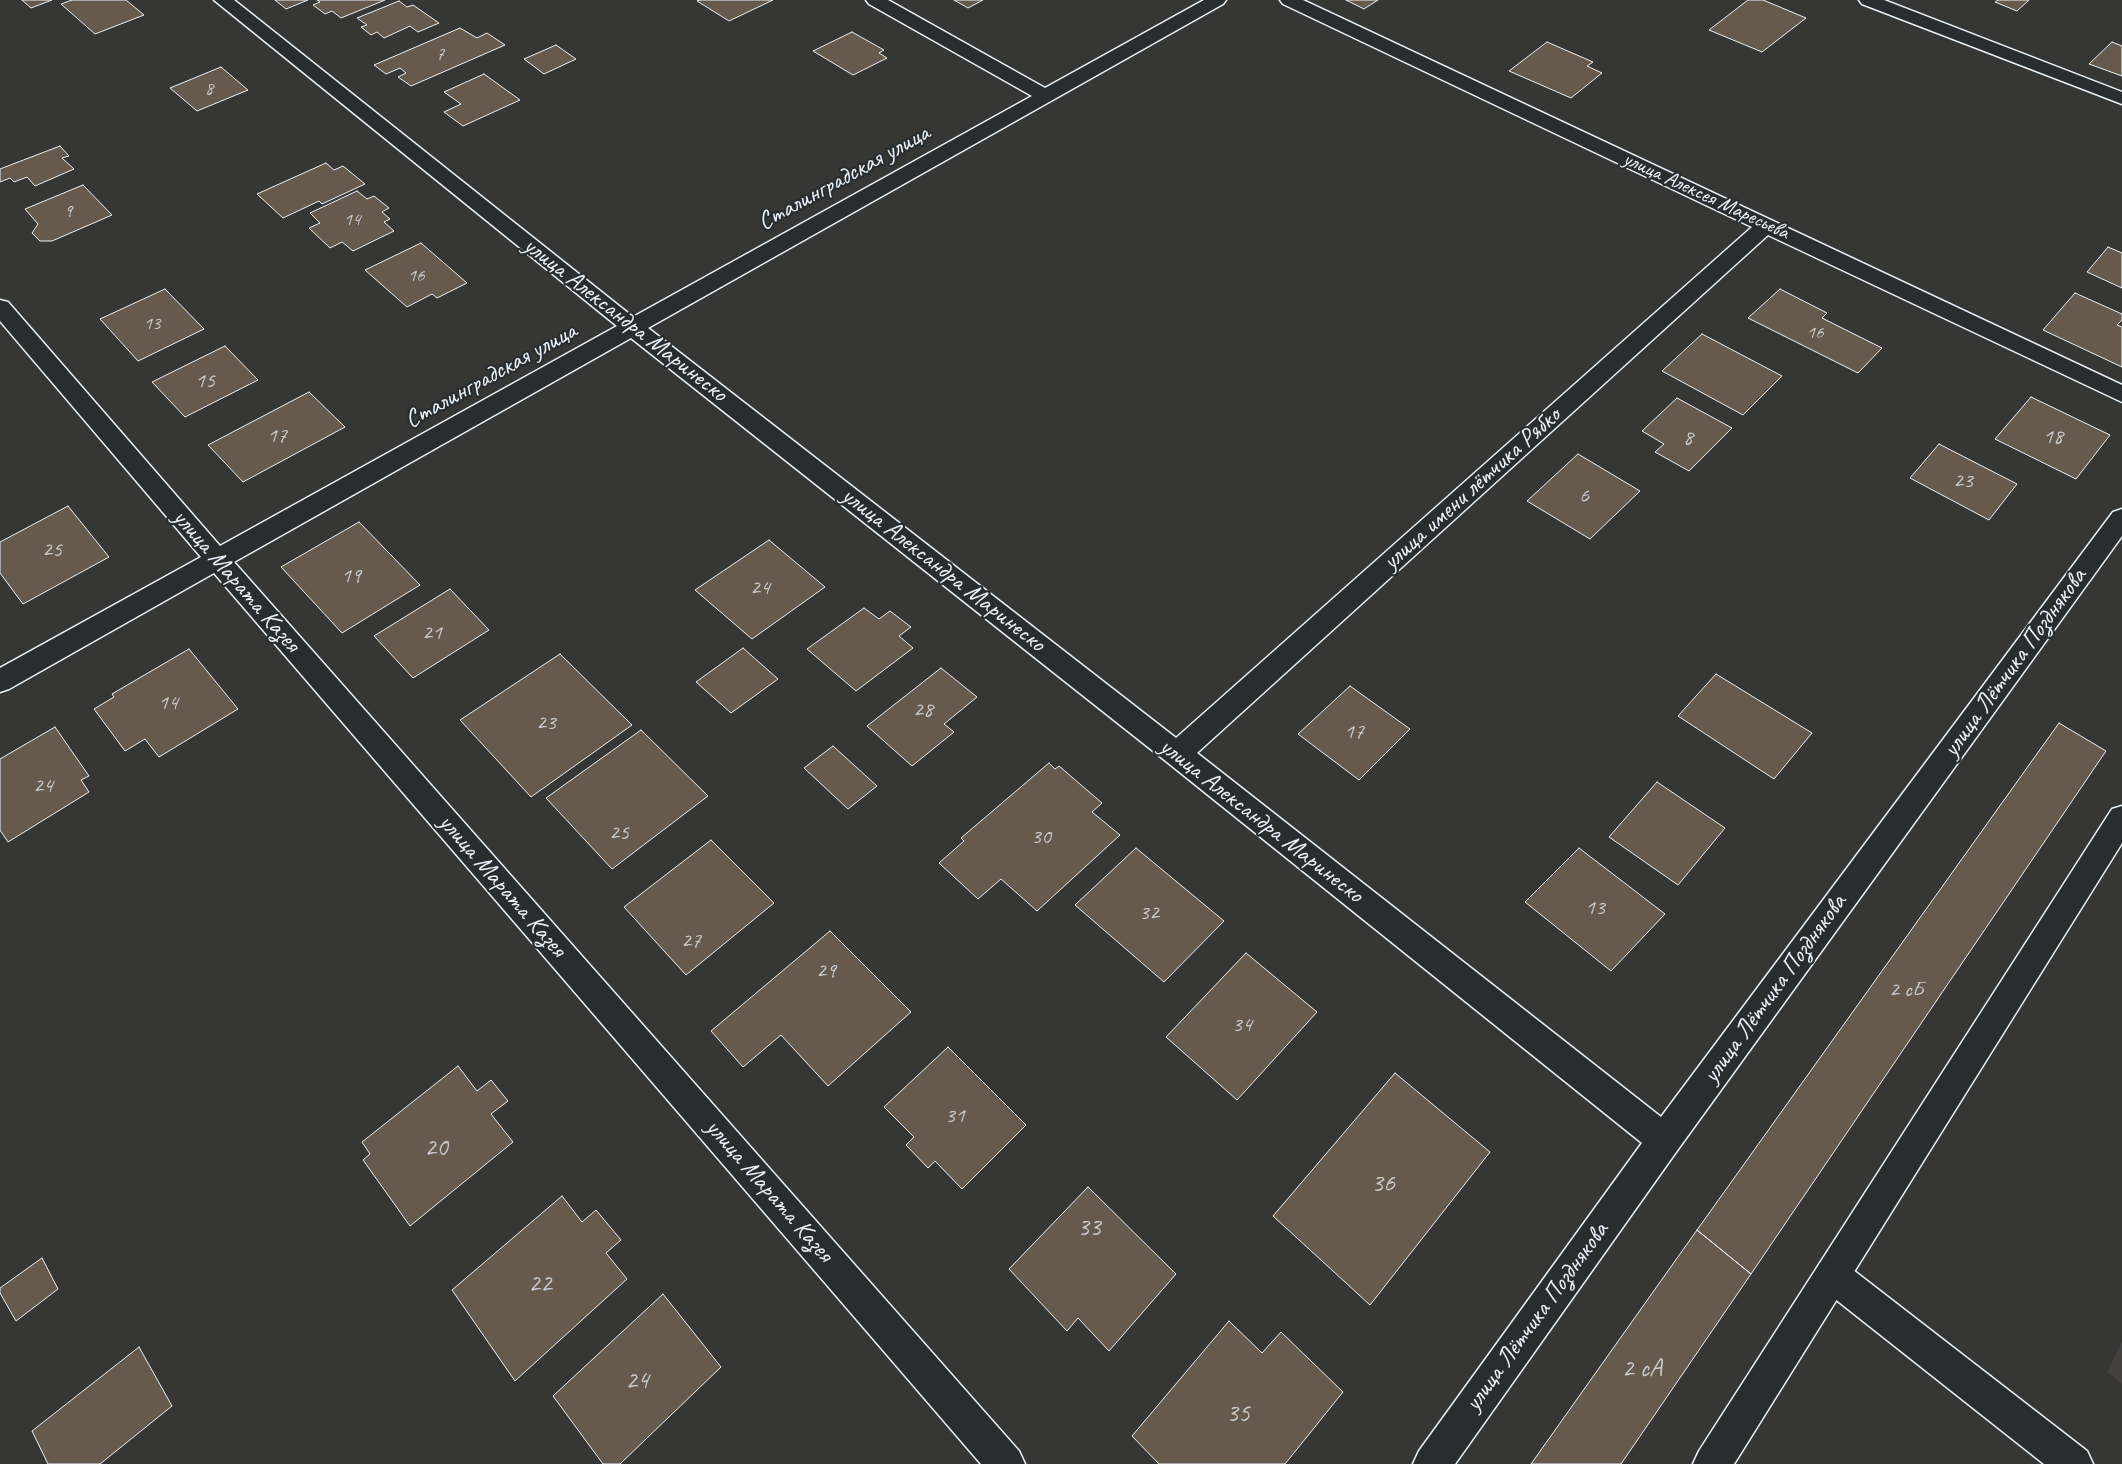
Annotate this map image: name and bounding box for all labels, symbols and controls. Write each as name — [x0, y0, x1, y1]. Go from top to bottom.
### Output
house number: 7 — [436, 44, 444, 66]
house number: 8 — [205, 78, 213, 100]
street label: Сталинградская улица — [753, 118, 935, 238]
street label: улица Алексея Маресьева — [1619, 147, 1793, 245]
house number: 9 — [64, 201, 72, 223]
house number: 14 — [343, 209, 361, 231]
street label: улица Александра Маринеско — [517, 231, 733, 409]
house number: 16 — [407, 265, 425, 287]
house number: 13 — [143, 313, 161, 335]
street label: Сталинградская улица — [400, 316, 582, 436]
house number: 16 — [1806, 322, 1824, 344]
house number: 15 — [195, 368, 215, 394]
street label: улица имени лётчика Рябко — [1377, 401, 1567, 577]
house number: 17 — [267, 423, 287, 449]
house number: 18 — [2043, 424, 2063, 450]
house number: 8 — [1683, 425, 1693, 451]
house number: 23 — [1953, 468, 1973, 494]
street label: улица Александра Маринеско — [835, 481, 1051, 659]
house number: 6 — [1579, 483, 1589, 509]
street label: улица Марата Казея — [166, 503, 306, 659]
house number: 25 — [42, 537, 62, 563]
house number: 19 — [341, 563, 361, 589]
street label: улица Лётчика Позднякова — [1936, 563, 2094, 763]
house number: 24 — [750, 575, 770, 601]
house number: 21 — [422, 620, 442, 646]
house number: 14 — [158, 690, 178, 716]
house number: 28 — [913, 697, 933, 723]
house number: 23 — [536, 710, 556, 736]
house number: 17 — [1344, 719, 1364, 745]
street label: улица Александра Маринеско — [1153, 732, 1369, 910]
house number: 24 — [33, 773, 53, 799]
street label: улица Марата Казея — [432, 808, 572, 964]
house number: 25 — [609, 820, 629, 846]
house number: 30 — [1031, 824, 1051, 850]
street label: улица Лётчика Позднякова — [1696, 889, 1854, 1089]
house number: 13 — [1585, 895, 1605, 921]
house number: 32 — [1139, 900, 1159, 926]
house number: 27 — [681, 928, 701, 954]
house number: 29 — [816, 958, 836, 984]
house number: 2 сБ — [1889, 977, 1923, 1003]
house number: 34 — [1232, 1012, 1252, 1038]
house number: 31 — [945, 1103, 965, 1129]
street label: улица Марата Казея — [699, 1113, 839, 1269]
house number: 20 — [424, 1132, 448, 1164]
house number: 36 — [1371, 1168, 1395, 1200]
house number: 33 — [1077, 1212, 1101, 1244]
street label: улица Лётчика Позднякова — [1458, 1217, 1616, 1417]
house number: 22 — [528, 1268, 552, 1300]
house number: 2 сА — [1622, 1353, 1662, 1385]
house number: 24 — [625, 1365, 649, 1397]
house number: 35 — [1226, 1398, 1250, 1430]

